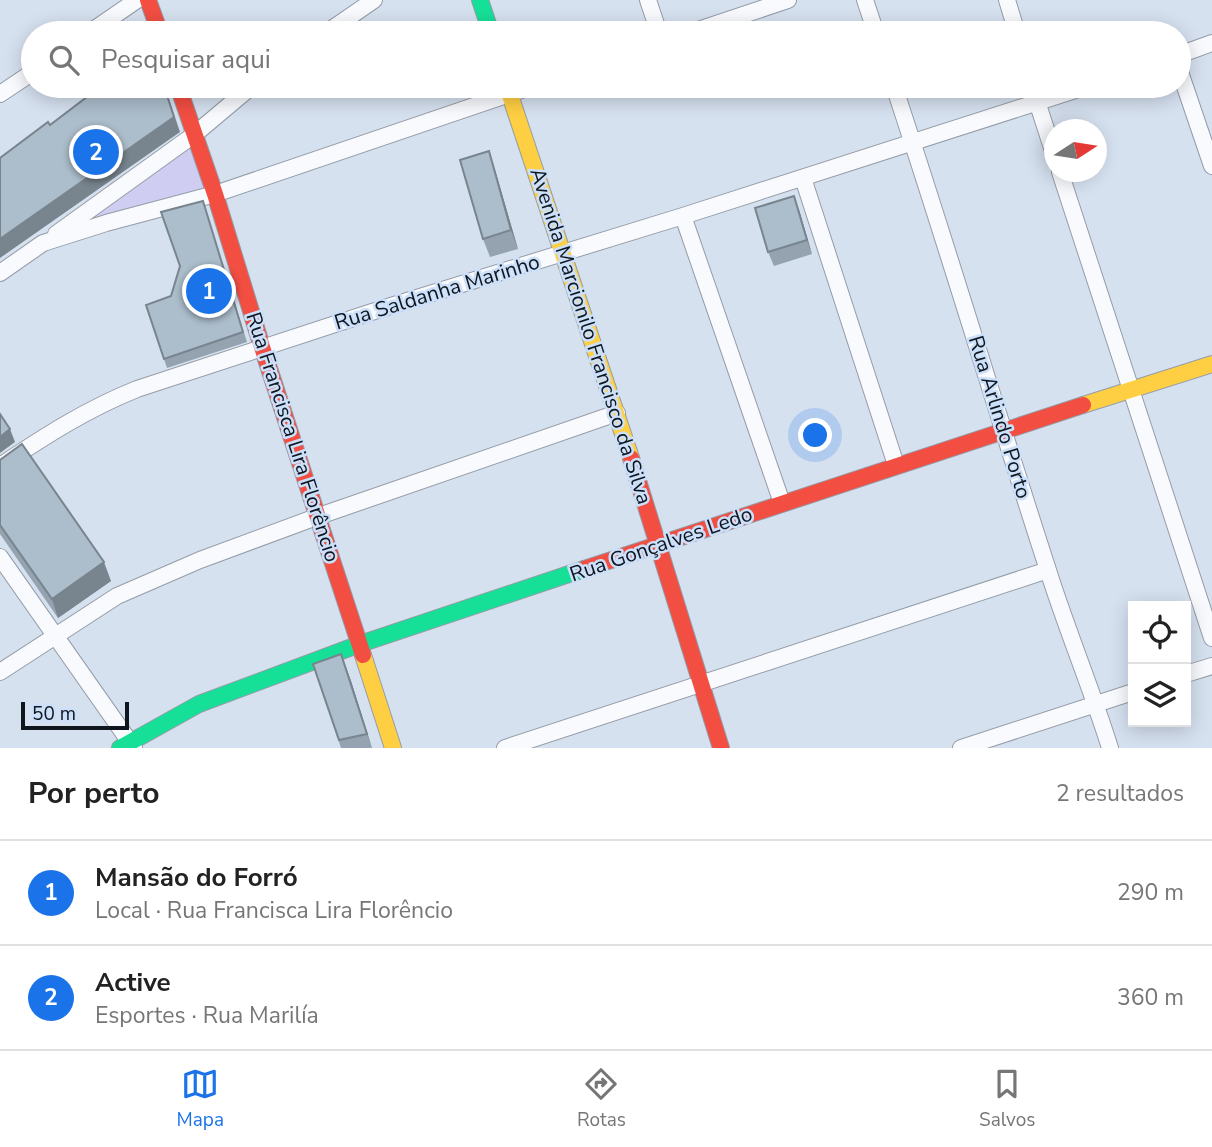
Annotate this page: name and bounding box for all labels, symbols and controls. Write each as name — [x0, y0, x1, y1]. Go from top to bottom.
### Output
search box — [21, 21, 1191, 98]
icon: search — [45, 41, 83, 79]
text: Pesquisar aqui — [101, 42, 271, 77]
north arrow — [1044, 119, 1107, 182]
pin: 2 — [73, 126, 119, 178]
street label: Avenida Marcionilo Francisco da Silva — [523, 164, 659, 508]
street label: Rua Saldanha Marinho — [331, 247, 543, 337]
pin: 1 — [186, 265, 232, 317]
street label: Rua Francisca Lira Florêncio — [239, 308, 347, 566]
street label: Rua Arlindo Porto — [962, 332, 1038, 502]
your location — [798, 418, 832, 452]
street label: Rua Gonçalves Ledo — [566, 500, 756, 588]
map controls — [1128, 601, 1191, 727]
button: locate — [1128, 601, 1191, 664]
button: layers — [1128, 664, 1191, 727]
scale bar — [21, 699, 130, 731]
text: 50 m — [32, 701, 76, 727]
text: Por perto — [28, 773, 159, 814]
text: 2 resultados — [1056, 778, 1184, 809]
text: Mansão do Forró — [95, 860, 298, 895]
text: 1 — [44, 877, 58, 908]
text: 290 m — [1117, 877, 1184, 908]
text: Local · Rua Francisca Lira Florêncio — [95, 895, 453, 926]
text: Active — [95, 965, 171, 1000]
text: 2 — [44, 982, 58, 1013]
text: 360 m — [1117, 982, 1184, 1013]
text: Esportes · Rua Marilía — [95, 1000, 319, 1031]
tab: Mapa — [177, 1065, 224, 1133]
tab: Rotas — [577, 1065, 626, 1133]
tab: Salvos — [979, 1065, 1035, 1133]

